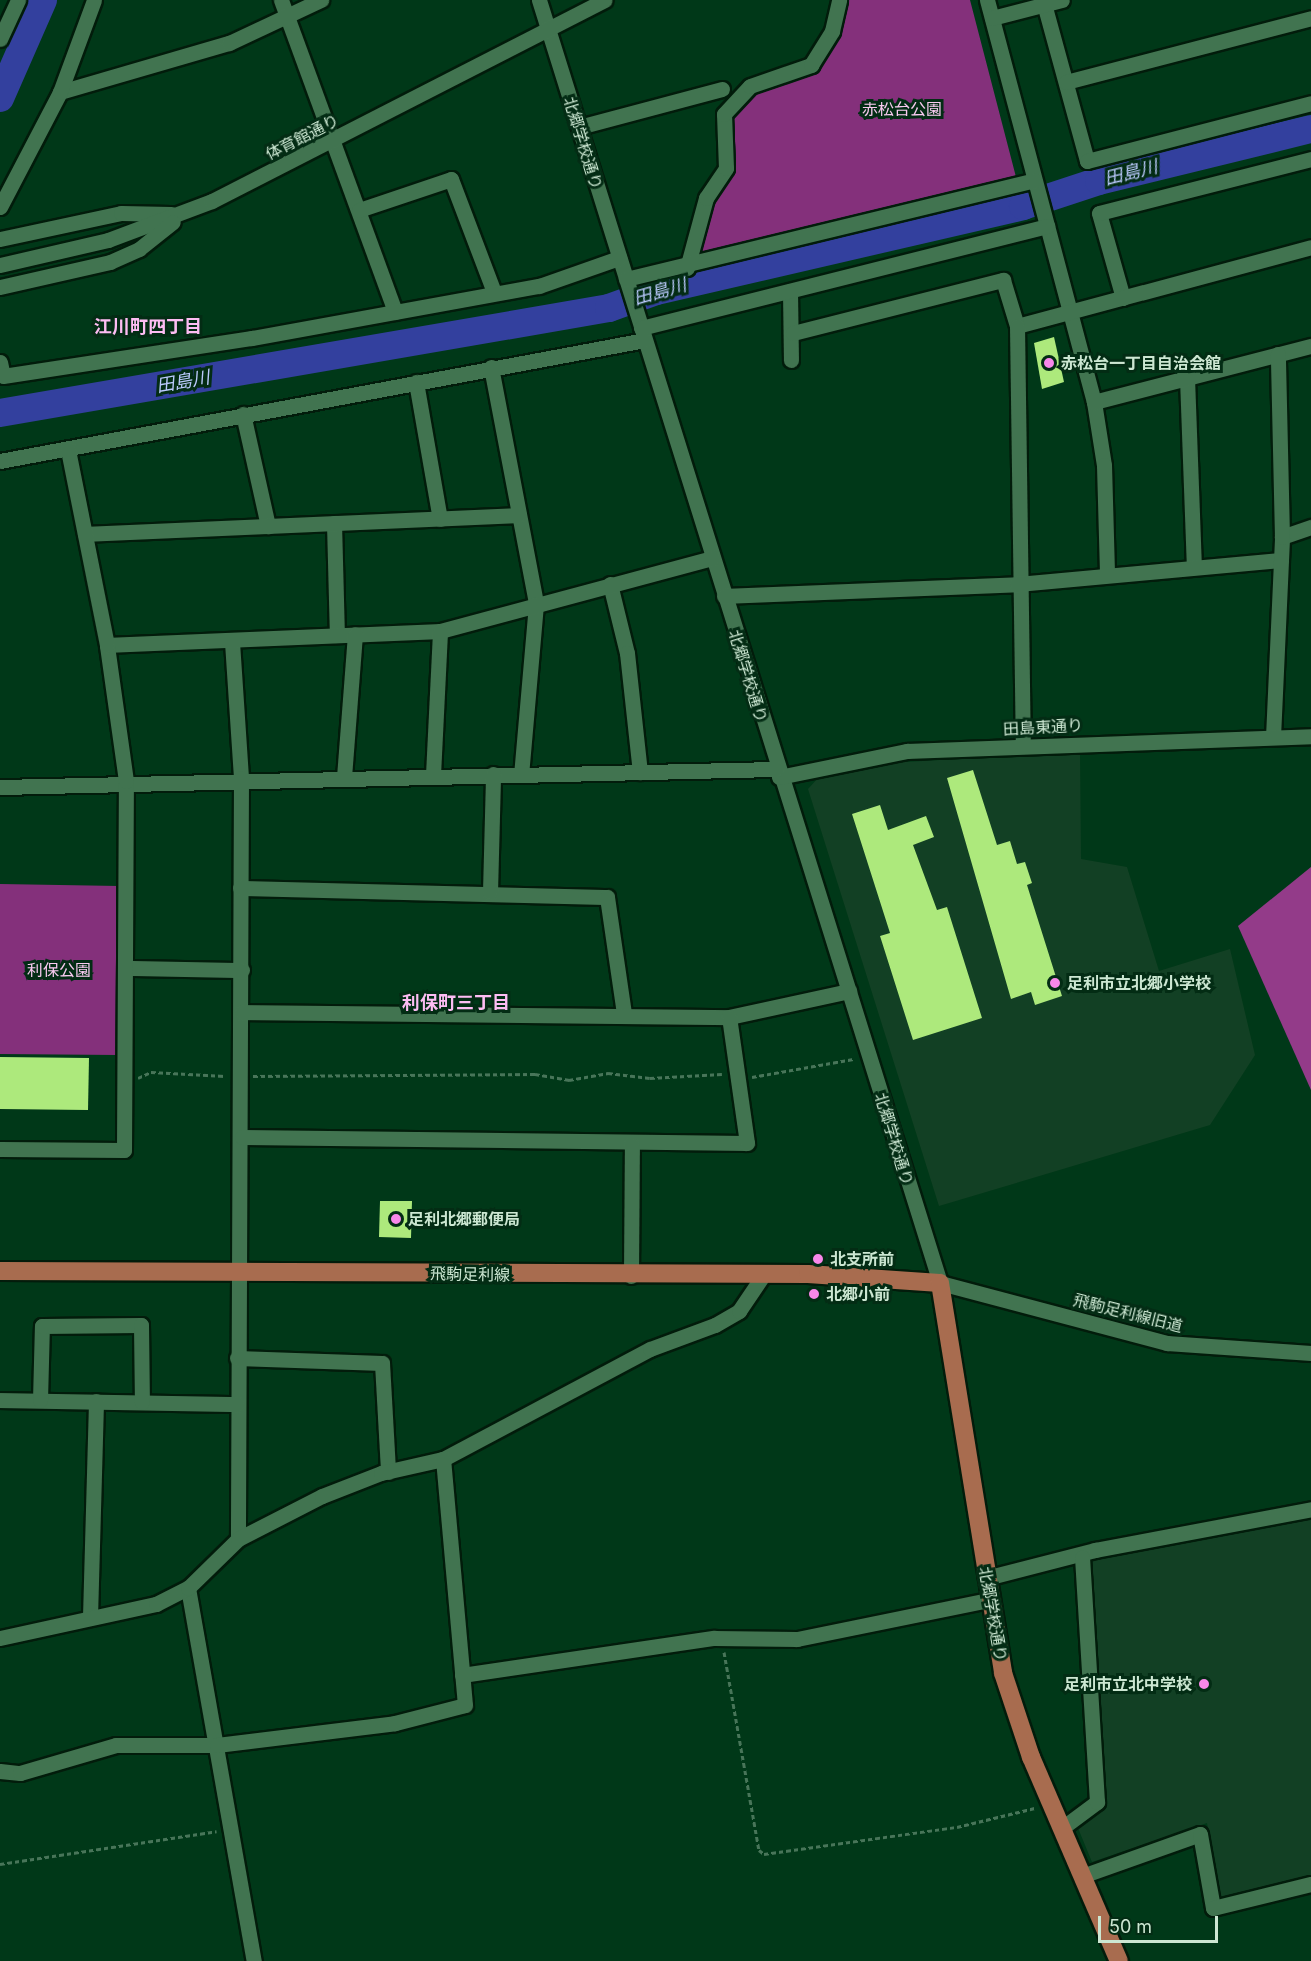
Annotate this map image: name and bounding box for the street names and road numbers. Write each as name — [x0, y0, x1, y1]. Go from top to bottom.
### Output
street label: 北郷学校通り — [560, 94, 606, 192]
street label: 体育館通り — [262, 110, 342, 164]
street label: 北郷学校通り — [725, 627, 771, 725]
street label: 田島東通り — [1003, 715, 1083, 739]
street label: 北郷学校通り — [871, 1090, 917, 1188]
street label: 飛駒足利線 — [430, 1264, 510, 1284]
street label: 飛駒足利線旧道 — [1071, 1290, 1185, 1336]
street label: 北郷学校通り — [975, 1565, 1011, 1663]

